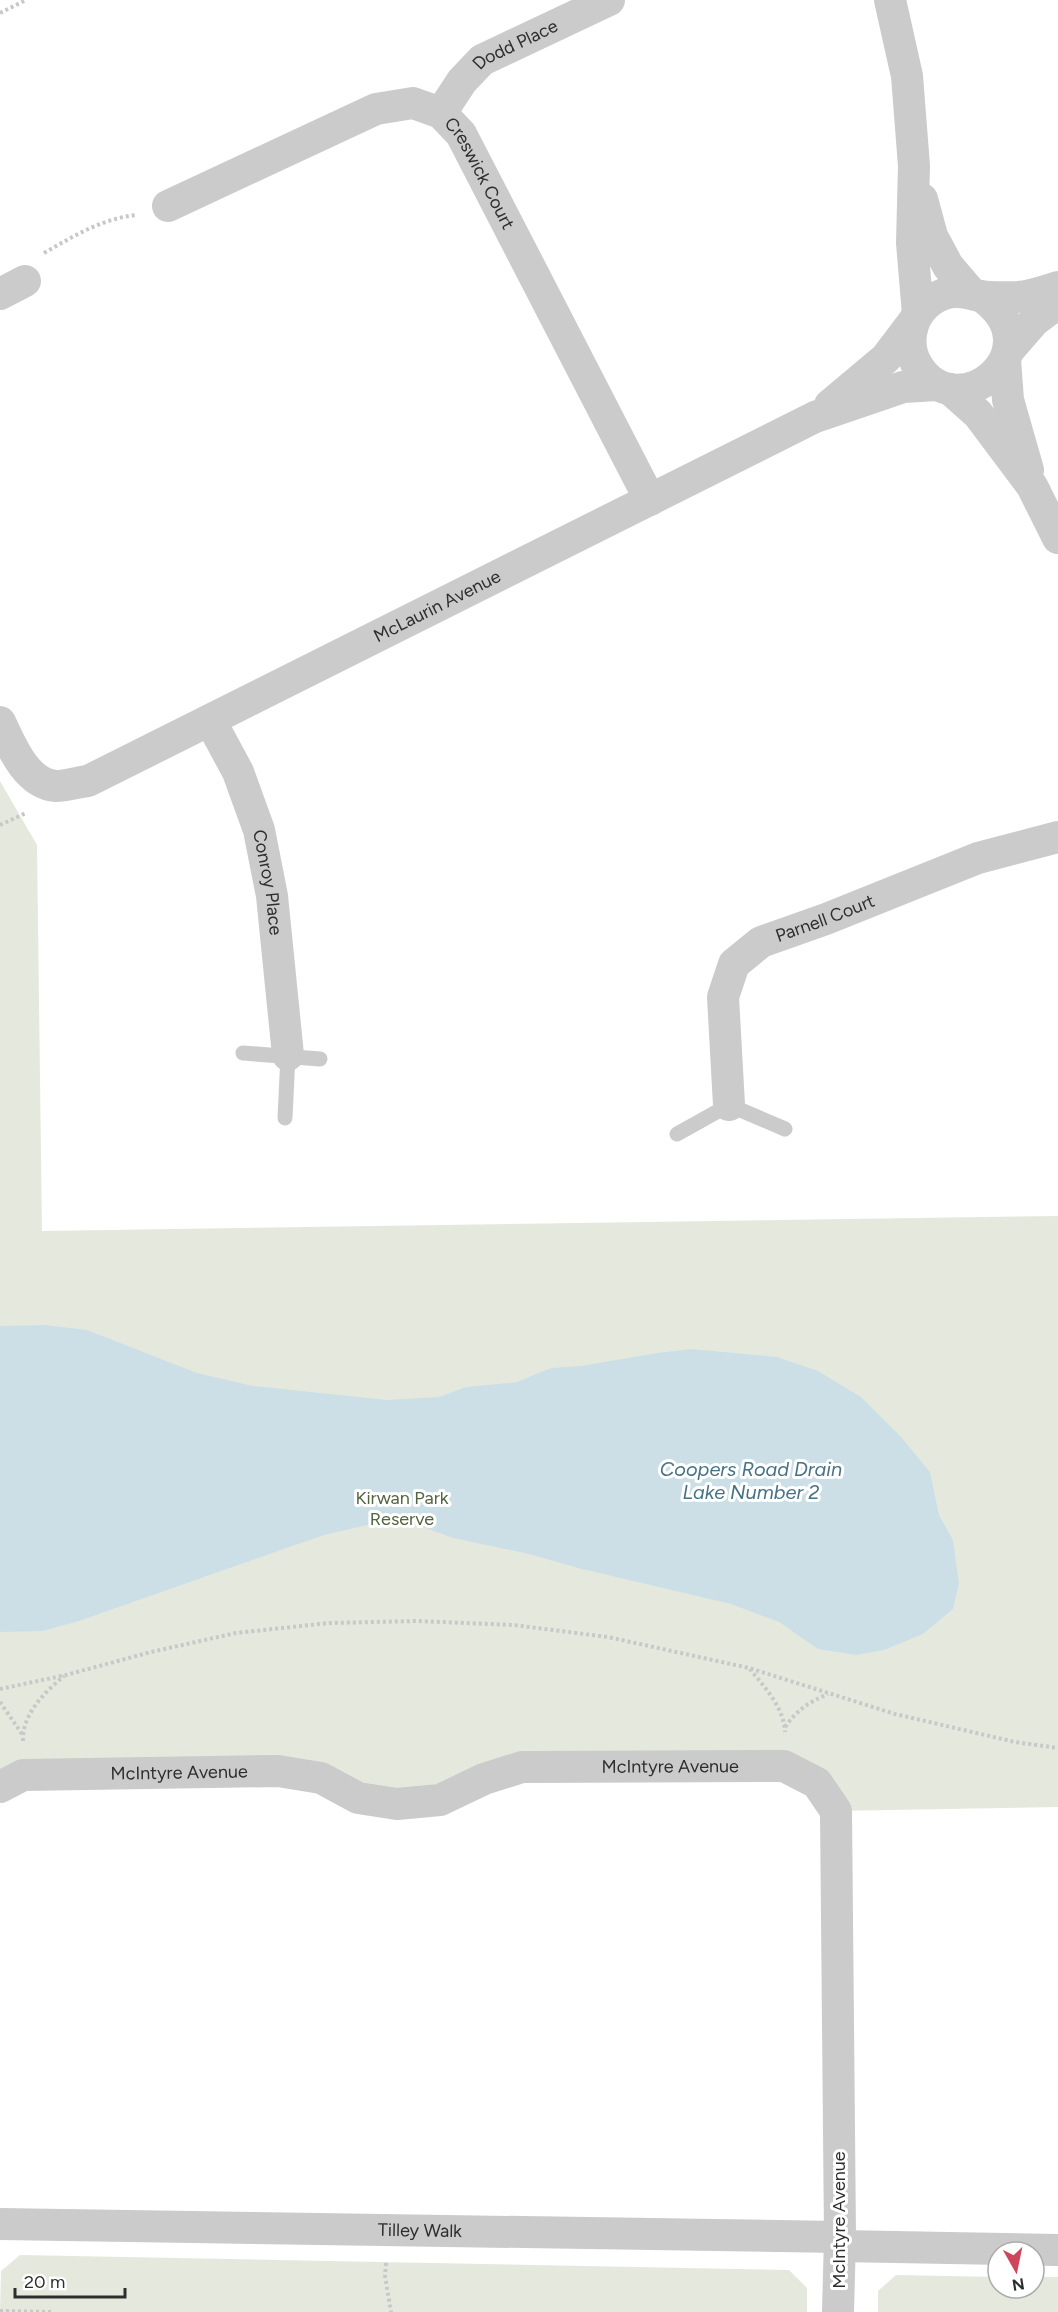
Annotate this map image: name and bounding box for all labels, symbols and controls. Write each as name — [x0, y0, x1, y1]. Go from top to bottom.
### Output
street label: Dodd Place — [468, 15, 561, 74]
street label: Creswick Court — [440, 113, 519, 233]
street label: McLaurin Avenue — [370, 565, 504, 647]
street label: Conroy Place — [248, 828, 287, 936]
street label: Parnell Court — [773, 890, 878, 947]
water label: Coopers Road Drain Lake Number 2 — [660, 1457, 842, 1504]
park label: Kirwan Park Reserve — [355, 1487, 449, 1530]
street label: McIntyre Avenue — [601, 1755, 739, 1778]
street label: McIntyre Avenue — [110, 1760, 248, 1785]
street label: McIntyre Avenue — [828, 2151, 850, 2289]
street label: Tilley Walk — [378, 2219, 462, 2242]
north arrow — [986, 2240, 1046, 2300]
scale bar — [15, 2261, 124, 2299]
text: 20 m — [24, 2271, 65, 2293]
text: N — [1011, 2274, 1026, 2295]

